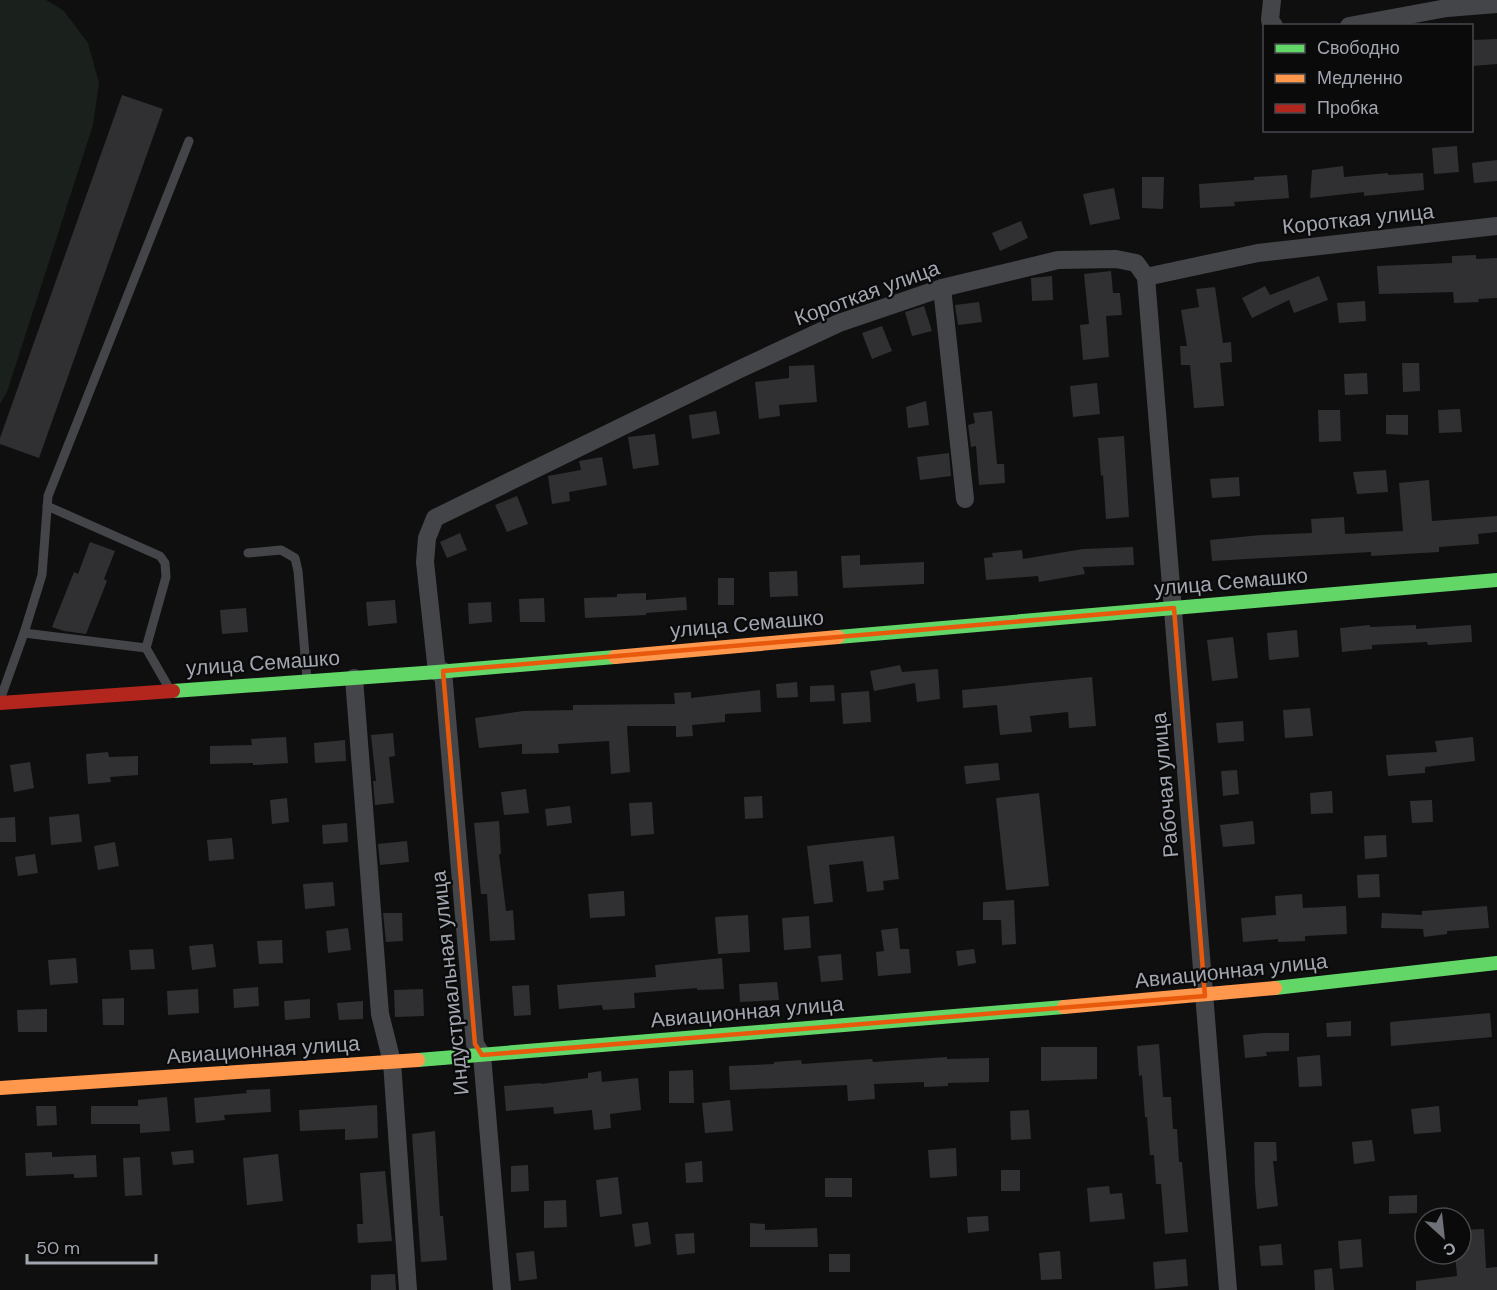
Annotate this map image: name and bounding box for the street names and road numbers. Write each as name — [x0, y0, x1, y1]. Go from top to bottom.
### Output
street label: Короткая улица — [1281, 197, 1436, 241]
street label: Короткая улица — [791, 254, 944, 332]
street label: улица Семашко — [1153, 561, 1309, 603]
street label: улица Семашко — [669, 603, 825, 645]
street label: улица Семашко — [185, 644, 341, 682]
street label: Рабочая улица — [1145, 711, 1185, 859]
street label: Индустриальная улица — [424, 869, 476, 1097]
street label: Авиационная улица — [1133, 947, 1329, 995]
street label: Авиационная улица — [649, 990, 845, 1034]
street label: Авиационная улица — [165, 1029, 361, 1071]

